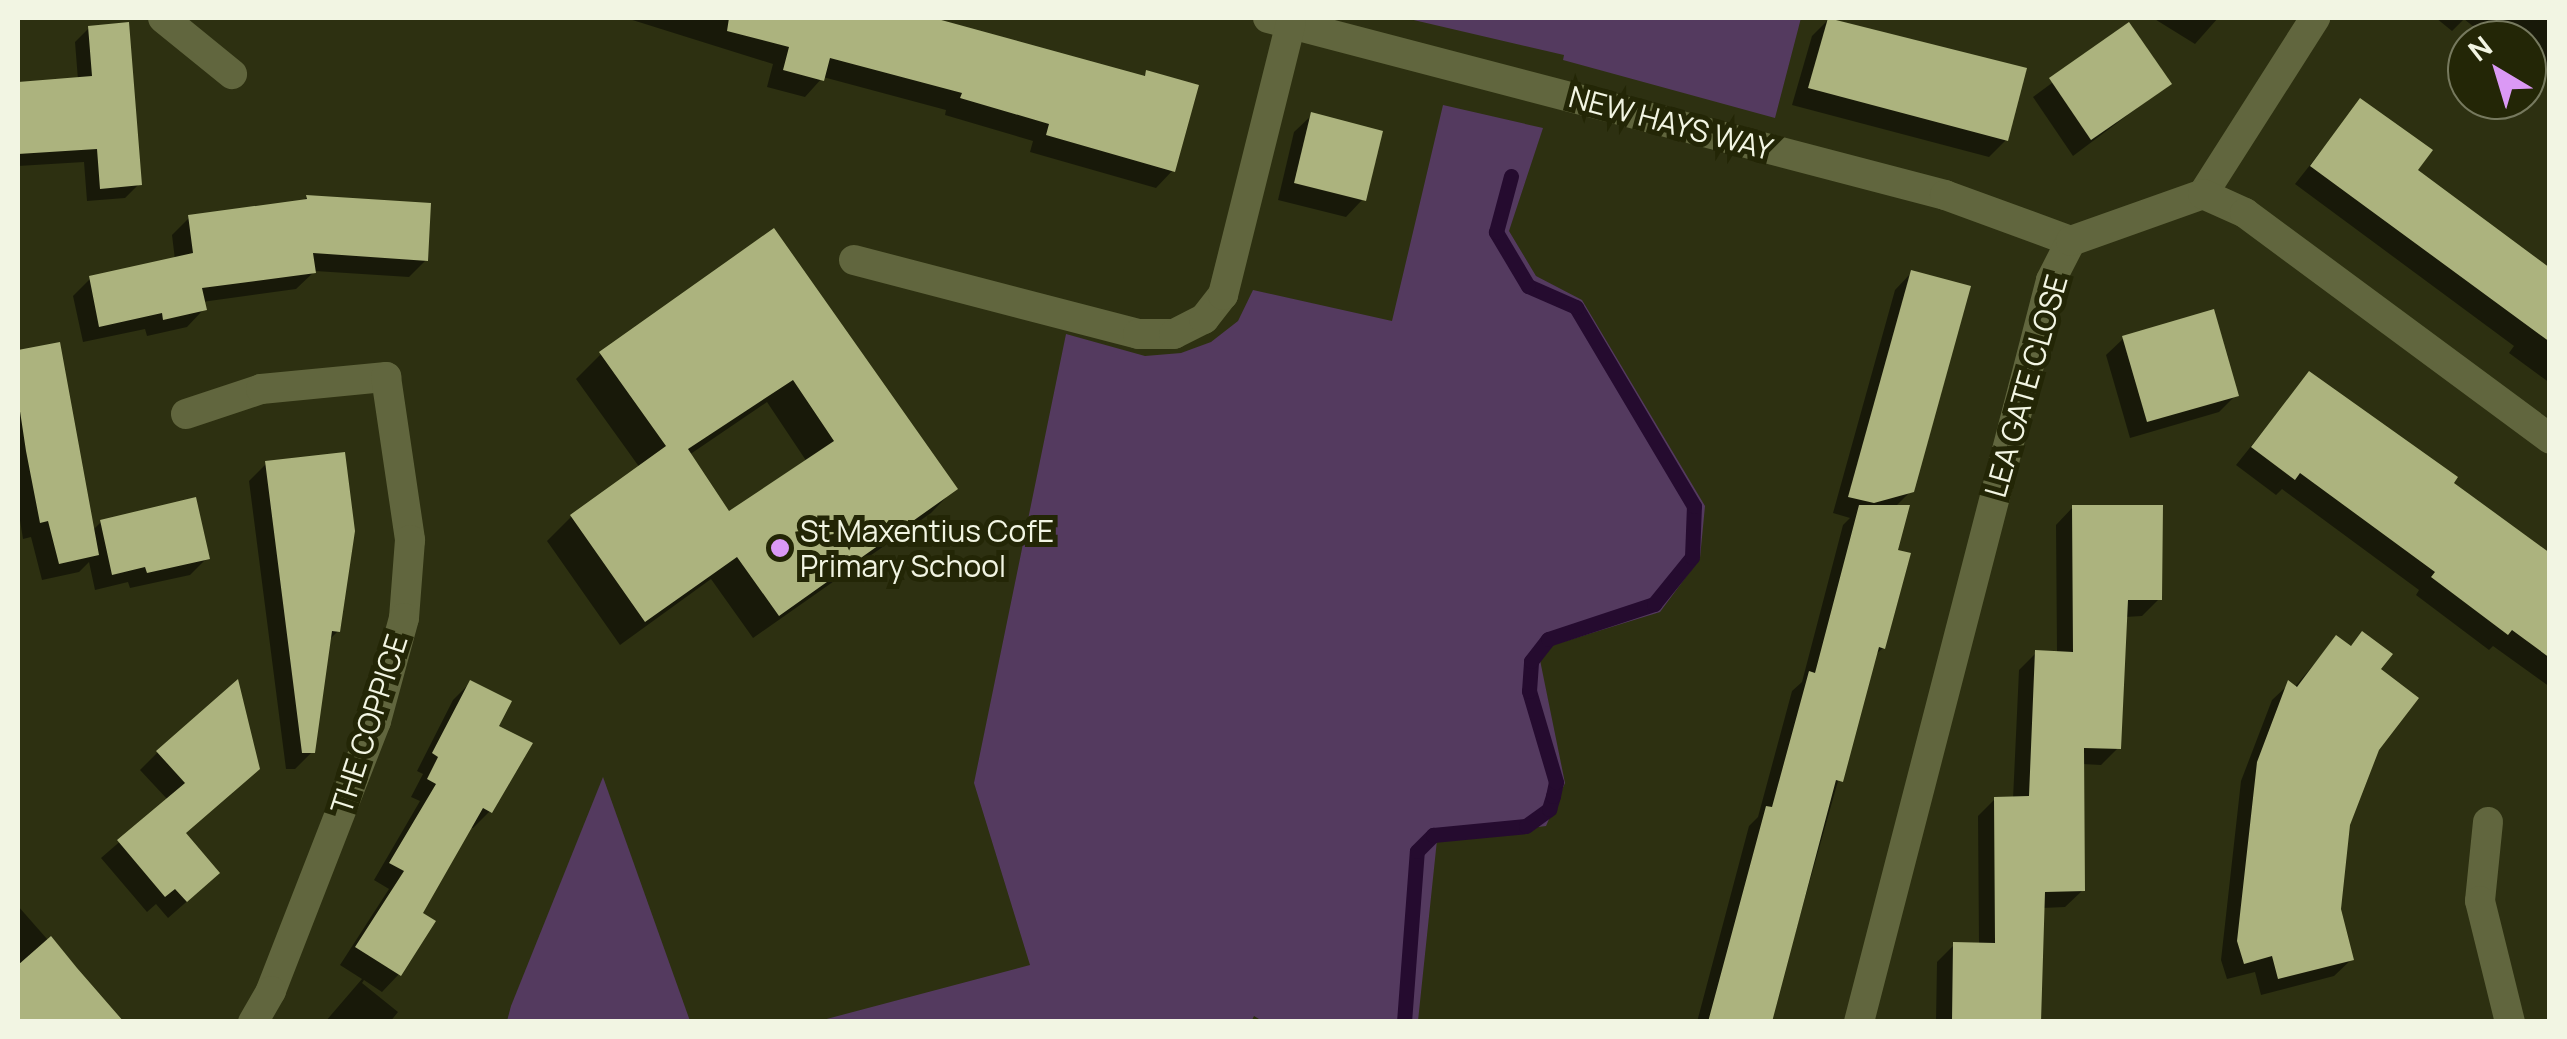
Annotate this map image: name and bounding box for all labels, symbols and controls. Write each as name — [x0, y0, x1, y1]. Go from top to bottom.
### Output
north arrow — [2447, 20, 2547, 120]
text: N — [2460, 27, 2499, 69]
street label: NEW HAYS WAY — [1565, 78, 1777, 168]
street label: LEA GATE CLOSE — [1977, 271, 2075, 501]
place label: St Maxentius CofE Primary School — [800, 513, 1054, 584]
marker: St Maxentius CofE Primary School — [769, 537, 791, 559]
street label: THE COPPICE — [323, 630, 415, 818]

